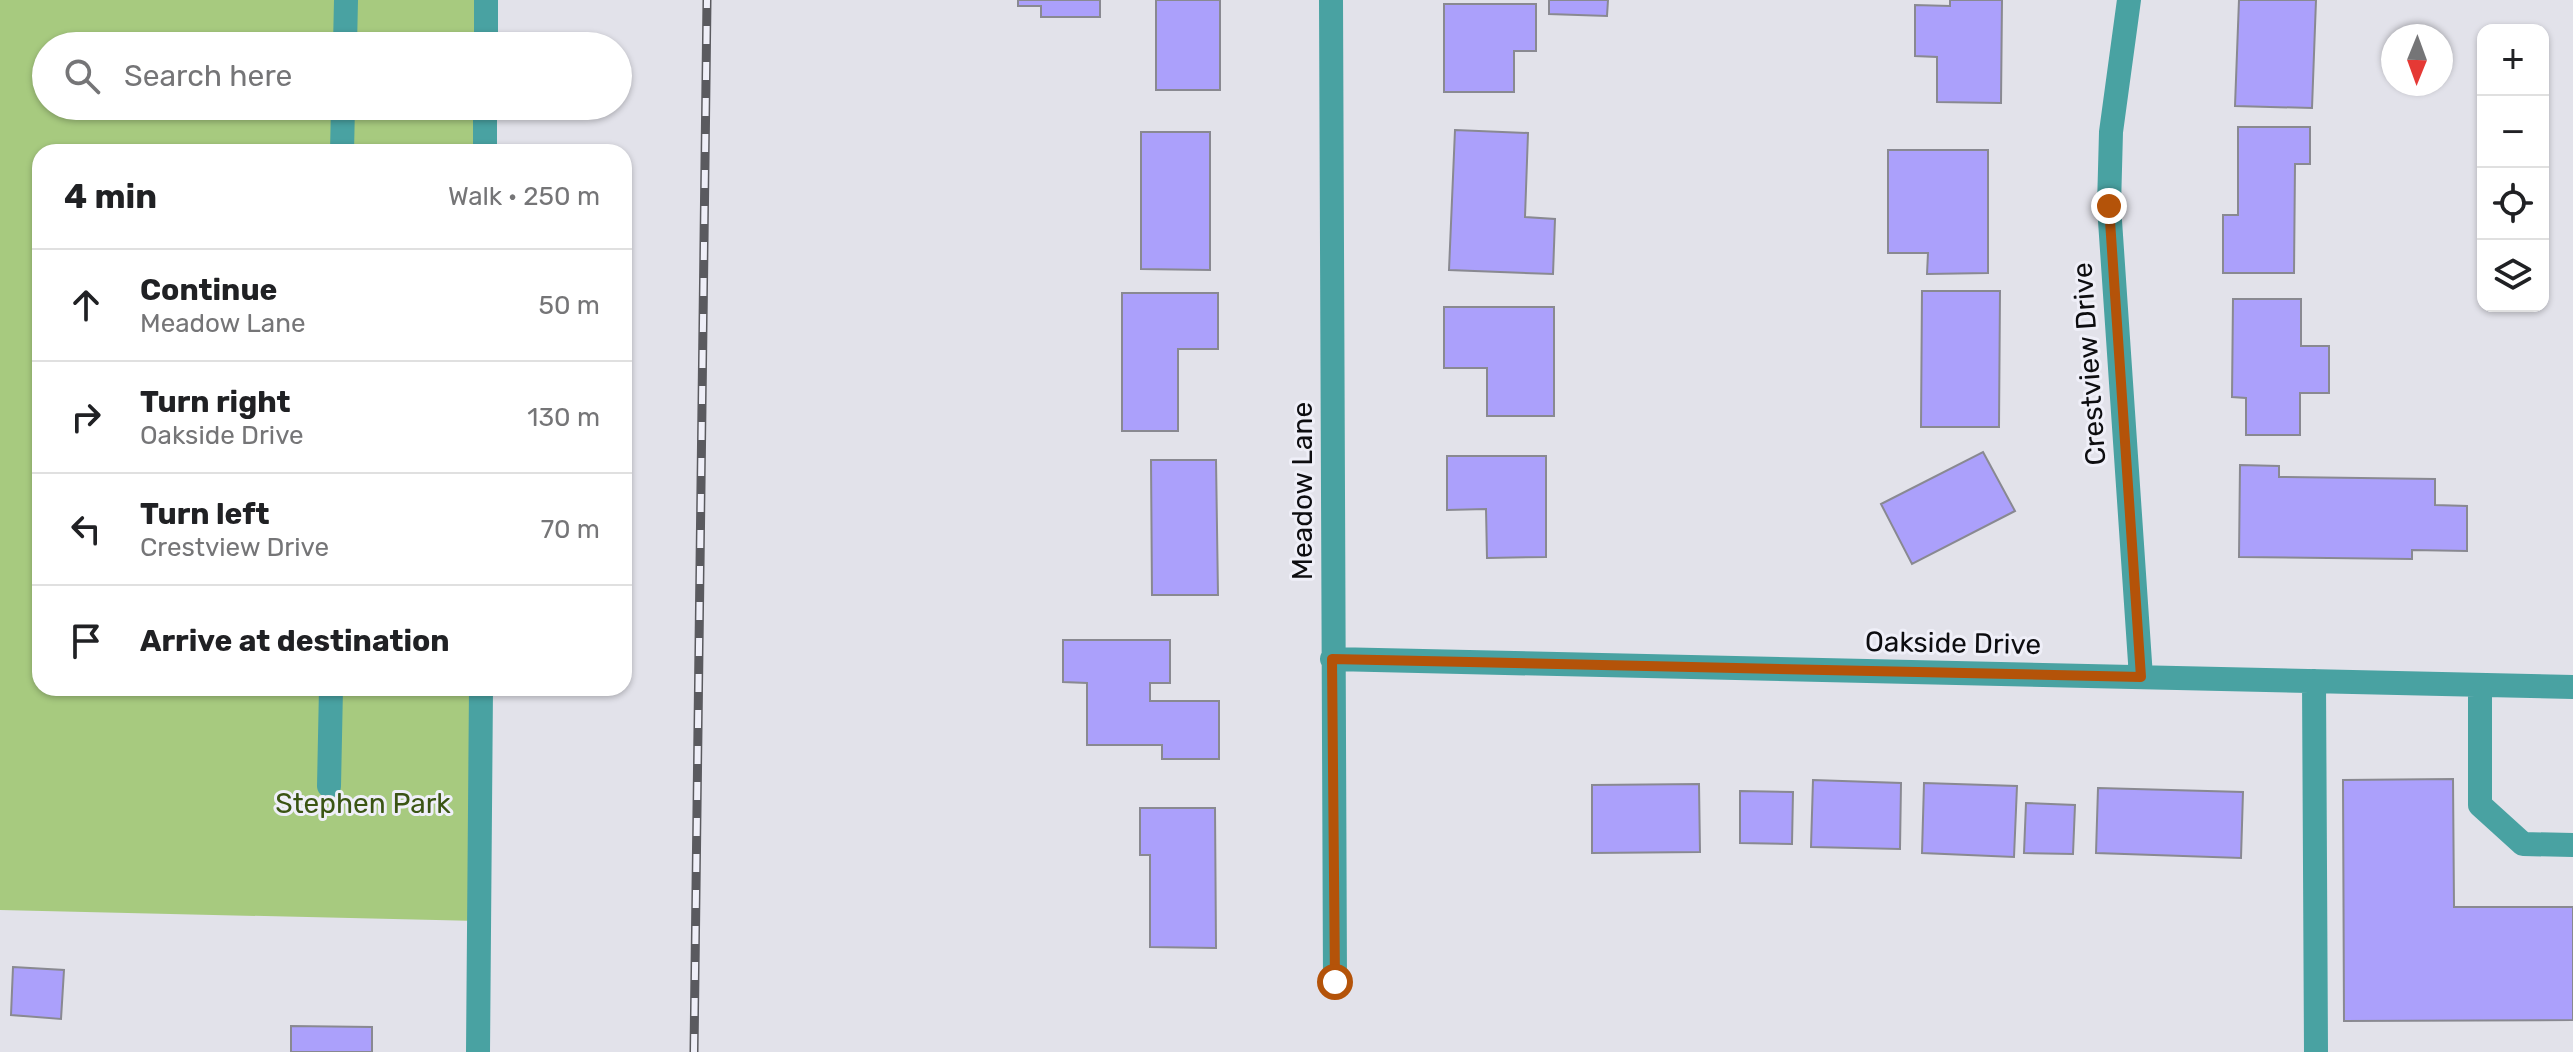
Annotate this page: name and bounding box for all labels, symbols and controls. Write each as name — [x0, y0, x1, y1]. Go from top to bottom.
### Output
north arrow — [2381, 24, 2453, 96]
map controls — [2477, 24, 2549, 312]
button: + — [2477, 24, 2549, 96]
search box — [32, 32, 632, 120]
icon: search — [60, 54, 104, 98]
text: Search here — [124, 58, 292, 94]
button: − — [2477, 96, 2549, 168]
button: locate — [2477, 168, 2549, 240]
text: 4 min — [64, 176, 157, 217]
text: Walk · 250 m — [448, 181, 600, 212]
route end — [2091, 188, 2127, 224]
button: layers — [2477, 240, 2549, 312]
street label: Crestview Drive — [2065, 261, 2113, 467]
text: Continue — [140, 272, 277, 308]
icon: ahead — [64, 283, 108, 327]
text: 50 m — [539, 290, 600, 321]
text: Meadow Lane — [140, 308, 306, 339]
text: Turn right — [140, 384, 291, 420]
icon: right — [64, 395, 108, 439]
text: 130 m — [527, 402, 600, 433]
street label: Meadow Lane — [1286, 402, 1319, 580]
text: Oakside Drive — [140, 420, 304, 451]
text: Turn left — [140, 496, 270, 532]
icon: left — [64, 507, 108, 551]
text: 70 m — [541, 514, 600, 545]
text: Crestview Drive — [140, 532, 329, 563]
icon: arrive — [64, 619, 108, 663]
text: Arrive at destination — [140, 623, 450, 659]
street label: Oakside Drive — [1865, 625, 2041, 661]
park label: Stephen Park — [275, 787, 451, 820]
route start — [1317, 964, 1353, 1000]

